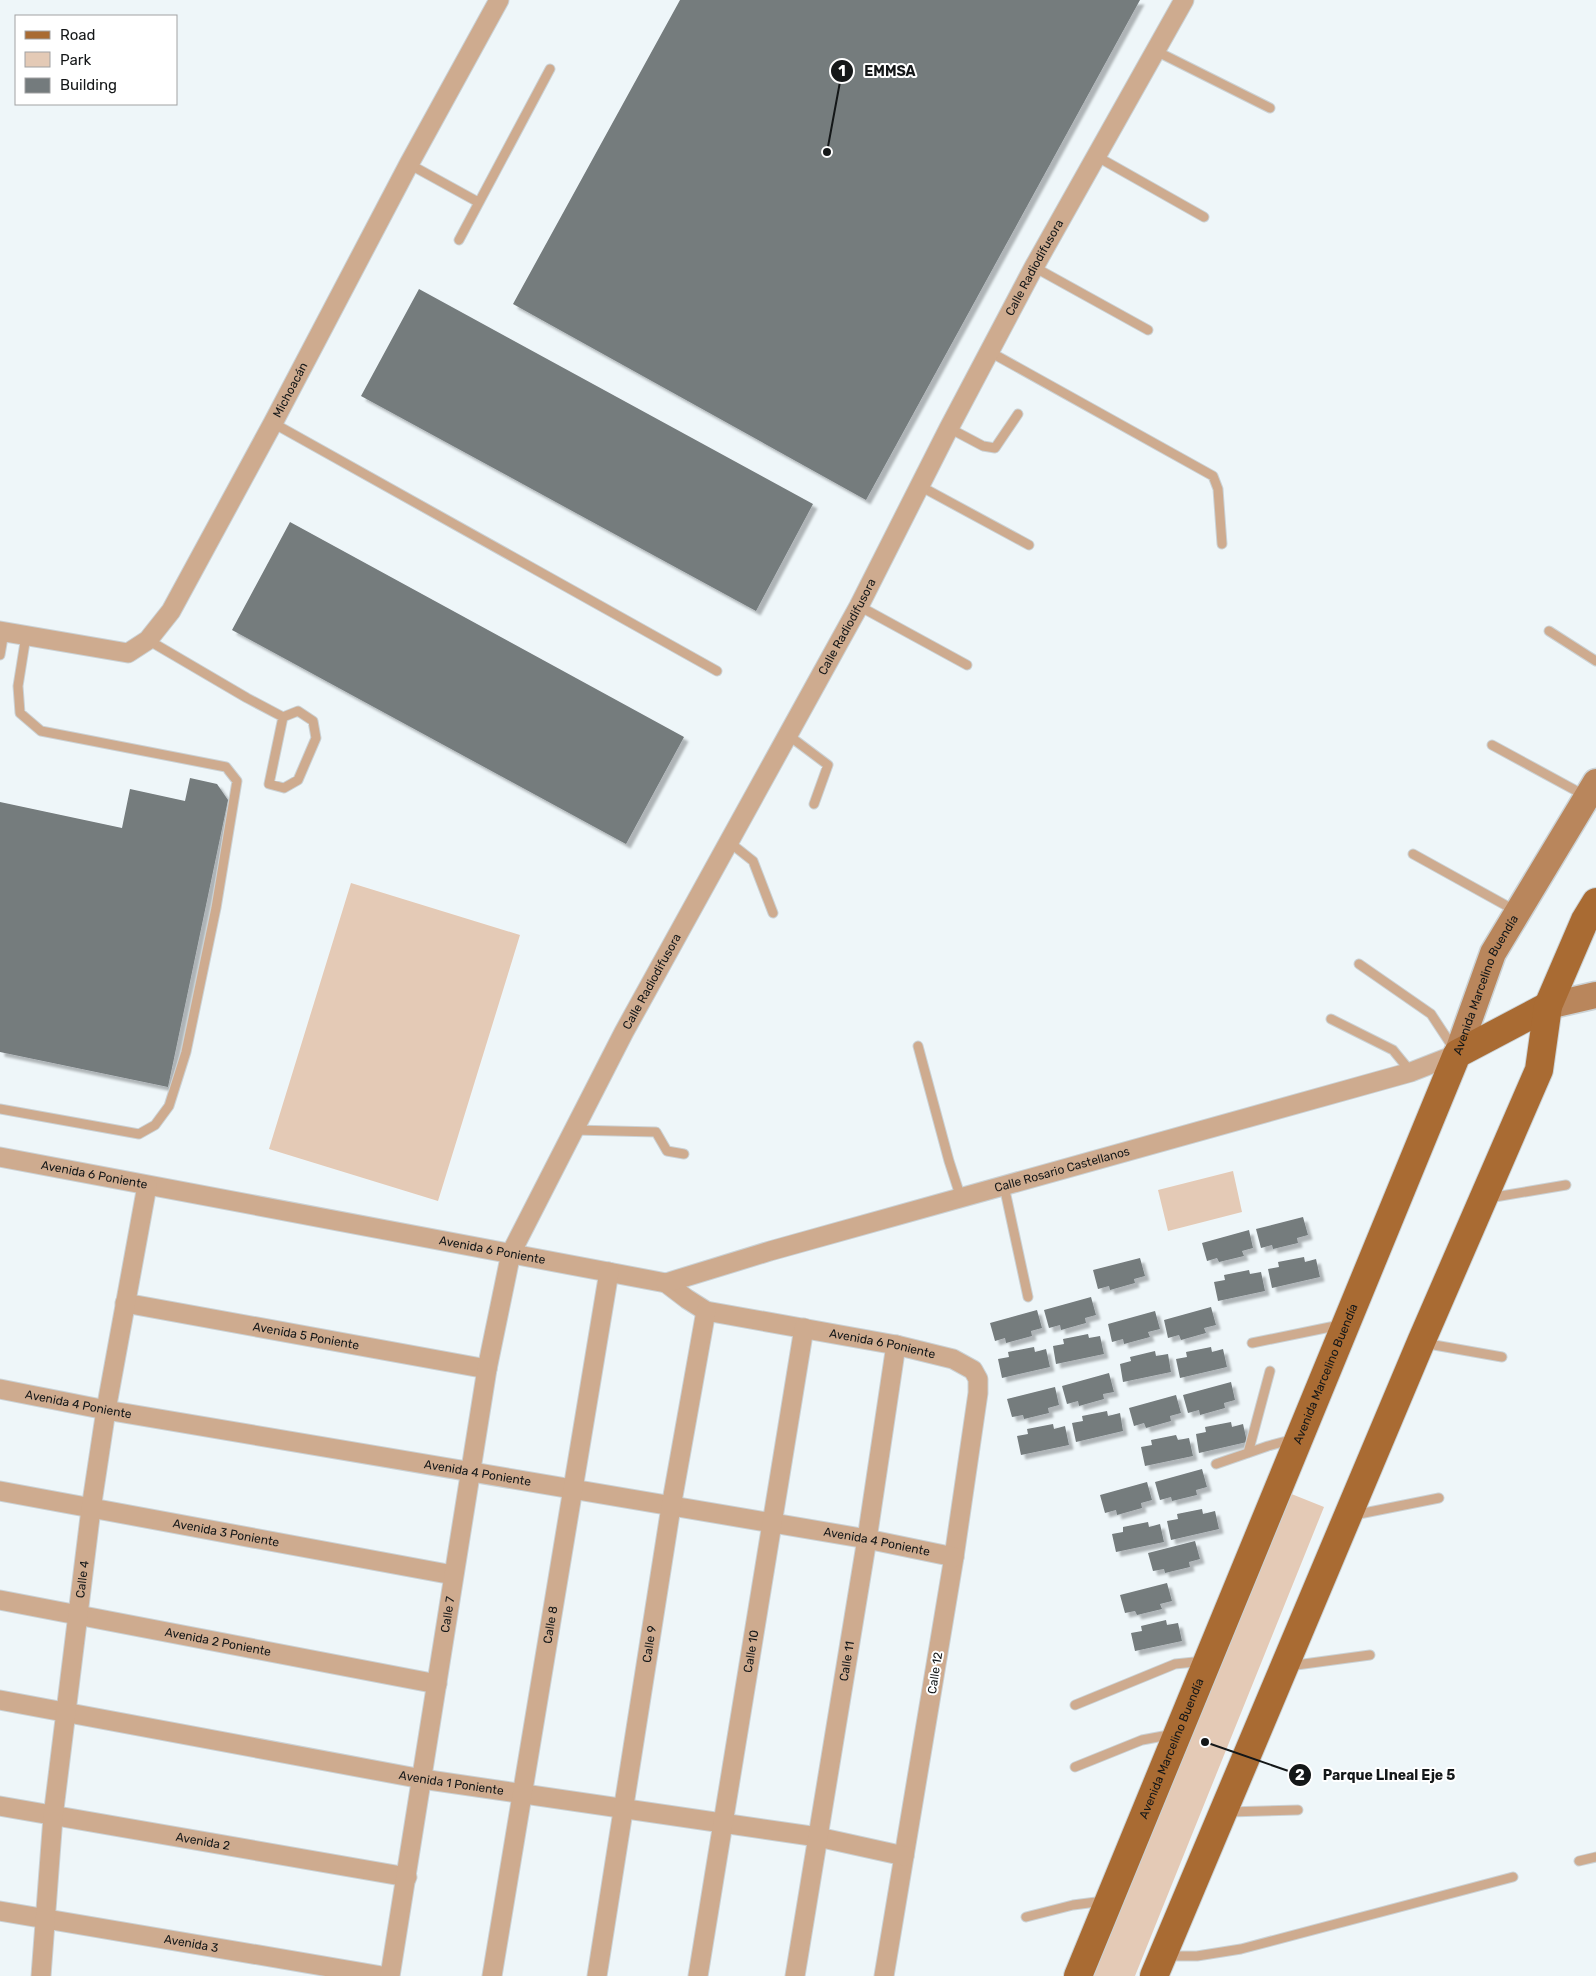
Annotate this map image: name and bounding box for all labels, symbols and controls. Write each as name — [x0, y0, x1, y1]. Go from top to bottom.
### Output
legend — [15, 15, 178, 105]
text: Road — [60, 26, 96, 44]
text: Park — [60, 51, 91, 69]
callout: EMMSA — [829, 57, 926, 86]
text: 1 — [838, 62, 846, 80]
text: EMMSA — [864, 63, 916, 80]
text: Building — [60, 76, 117, 94]
street label: Calle Radiodifusora — [1002, 217, 1066, 318]
street label: Michoacán — [270, 360, 311, 420]
street label: Calle Radiodifusora — [815, 576, 879, 677]
street label: Avenida Marcelino Buendía — [1450, 912, 1521, 1057]
street label: Calle Radiodifusora — [620, 931, 684, 1032]
street label: Calle Rosario Castellanos — [993, 1144, 1131, 1195]
street label: Avenida 6 Poniente — [40, 1158, 149, 1192]
street label: Avenida 6 Poniente — [438, 1233, 547, 1267]
street label: Avenida Marcelino Buendía — [1290, 1302, 1361, 1446]
street label: Avenida 5 Poniente — [252, 1319, 361, 1353]
street label: Avenida 6 Poniente — [828, 1326, 937, 1361]
street label: Avenida 4 Poniente — [24, 1387, 133, 1421]
street label: Avenida 4 Poniente — [423, 1457, 532, 1489]
street label: Avenida 3 Poniente — [172, 1516, 281, 1550]
street label: Avenida 4 Poniente — [822, 1525, 932, 1559]
street label: Calle 4 — [73, 1559, 92, 1599]
street label: Calle 7 — [438, 1596, 458, 1634]
street label: Calle 8 — [540, 1605, 560, 1645]
street label: Avenida 2 Poniente — [164, 1625, 273, 1659]
street label: Calle 9 — [640, 1625, 659, 1664]
street label: Calle 10 — [741, 1629, 761, 1674]
street label: Calle 11 — [837, 1640, 857, 1682]
street label: Calle 12 — [925, 1651, 945, 1695]
street label: Avenida Marcelino Buendía — [1136, 1676, 1207, 1821]
callout: Parque LIneal Eje 5 — [1288, 1760, 1465, 1789]
text: 2 — [1295, 1766, 1305, 1784]
text: Parque LIneal Eje 5 — [1323, 1767, 1455, 1784]
street label: Avenida 1 Poniente — [398, 1768, 505, 1798]
street label: Avenida 2 — [175, 1830, 231, 1853]
street label: Avenida 3 — [163, 1932, 220, 1955]

